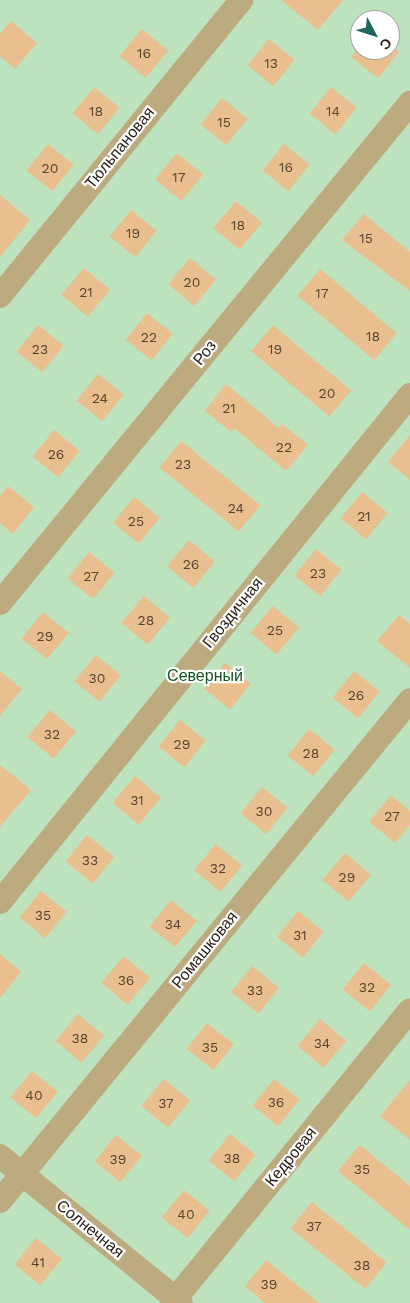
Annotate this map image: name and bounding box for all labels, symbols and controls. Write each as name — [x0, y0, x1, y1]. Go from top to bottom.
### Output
north arrow — [350, 10, 400, 60]
text: С — [376, 35, 395, 53]
house number: 16 — [137, 45, 151, 61]
house number: 13 — [264, 55, 278, 71]
street label: Тюльпановая — [81, 103, 159, 193]
house number: 18 — [89, 103, 103, 119]
house number: 14 — [326, 103, 340, 119]
house number: 15 — [217, 114, 231, 130]
house number: 16 — [279, 159, 293, 175]
house number: 20 — [42, 160, 58, 176]
house number: 17 — [172, 169, 186, 185]
house number: 18 — [231, 217, 245, 233]
house number: 19 — [126, 225, 140, 241]
house number: 15 — [359, 230, 373, 246]
house number: 20 — [184, 274, 200, 290]
house number: 21 — [79, 284, 93, 300]
house number: 17 — [315, 285, 329, 301]
house number: 18 — [366, 328, 380, 344]
house number: 22 — [141, 329, 157, 345]
street label: Роз — [189, 337, 221, 369]
house number: 23 — [32, 341, 48, 357]
house number: 19 — [268, 341, 282, 357]
house number: 20 — [319, 385, 335, 401]
house number: 24 — [92, 390, 108, 406]
house number: 21 — [222, 400, 236, 416]
house number: 22 — [276, 439, 292, 455]
house number: 26 — [48, 446, 64, 462]
house number: 23 — [175, 456, 191, 472]
house number: 24 — [228, 500, 244, 516]
house number: 21 — [357, 508, 371, 524]
house number: 25 — [128, 513, 144, 529]
house number: 26 — [183, 556, 199, 572]
house number: 23 — [310, 565, 326, 581]
house number: 27 — [83, 568, 99, 584]
street label: Гвоздичная — [199, 574, 267, 652]
house number: 28 — [138, 612, 154, 628]
house number: 25 — [267, 622, 283, 638]
house number: 29 — [37, 628, 53, 644]
park label: Северный — [167, 666, 243, 686]
house number: 30 — [89, 670, 105, 686]
house number: 26 — [348, 687, 364, 703]
house number: 32 — [44, 726, 60, 742]
house number: 29 — [174, 736, 190, 752]
house number: 28 — [303, 745, 319, 761]
house number: 31 — [130, 792, 144, 808]
house number: 30 — [256, 803, 272, 819]
house number: 27 — [384, 808, 400, 824]
house number: 33 — [82, 852, 98, 868]
house number: 32 — [210, 860, 226, 876]
house number: 29 — [339, 869, 355, 885]
house number: 35 — [35, 907, 51, 923]
street label: Ромашковая — [168, 908, 242, 992]
house number: 34 — [165, 916, 181, 932]
house number: 31 — [293, 927, 307, 943]
house number: 36 — [118, 972, 134, 988]
house number: 32 — [359, 979, 375, 995]
house number: 33 — [247, 982, 263, 998]
house number: 38 — [72, 1030, 88, 1046]
house number: 34 — [314, 1035, 330, 1051]
house number: 35 — [202, 1039, 218, 1055]
house number: 40 — [25, 1087, 43, 1103]
house number: 36 — [268, 1094, 284, 1110]
house number: 37 — [158, 1095, 174, 1111]
street label: Кедровая — [261, 1123, 321, 1191]
house number: 38 — [224, 1150, 240, 1166]
house number: 39 — [110, 1151, 126, 1167]
house number: 35 — [354, 1161, 370, 1177]
street label: Солнечная — [52, 1196, 128, 1262]
house number: 40 — [177, 1206, 195, 1222]
house number: 37 — [306, 1218, 322, 1234]
house number: 41 — [31, 1254, 45, 1270]
house number: 38 — [354, 1257, 370, 1273]
house number: 39 — [261, 1276, 277, 1292]

